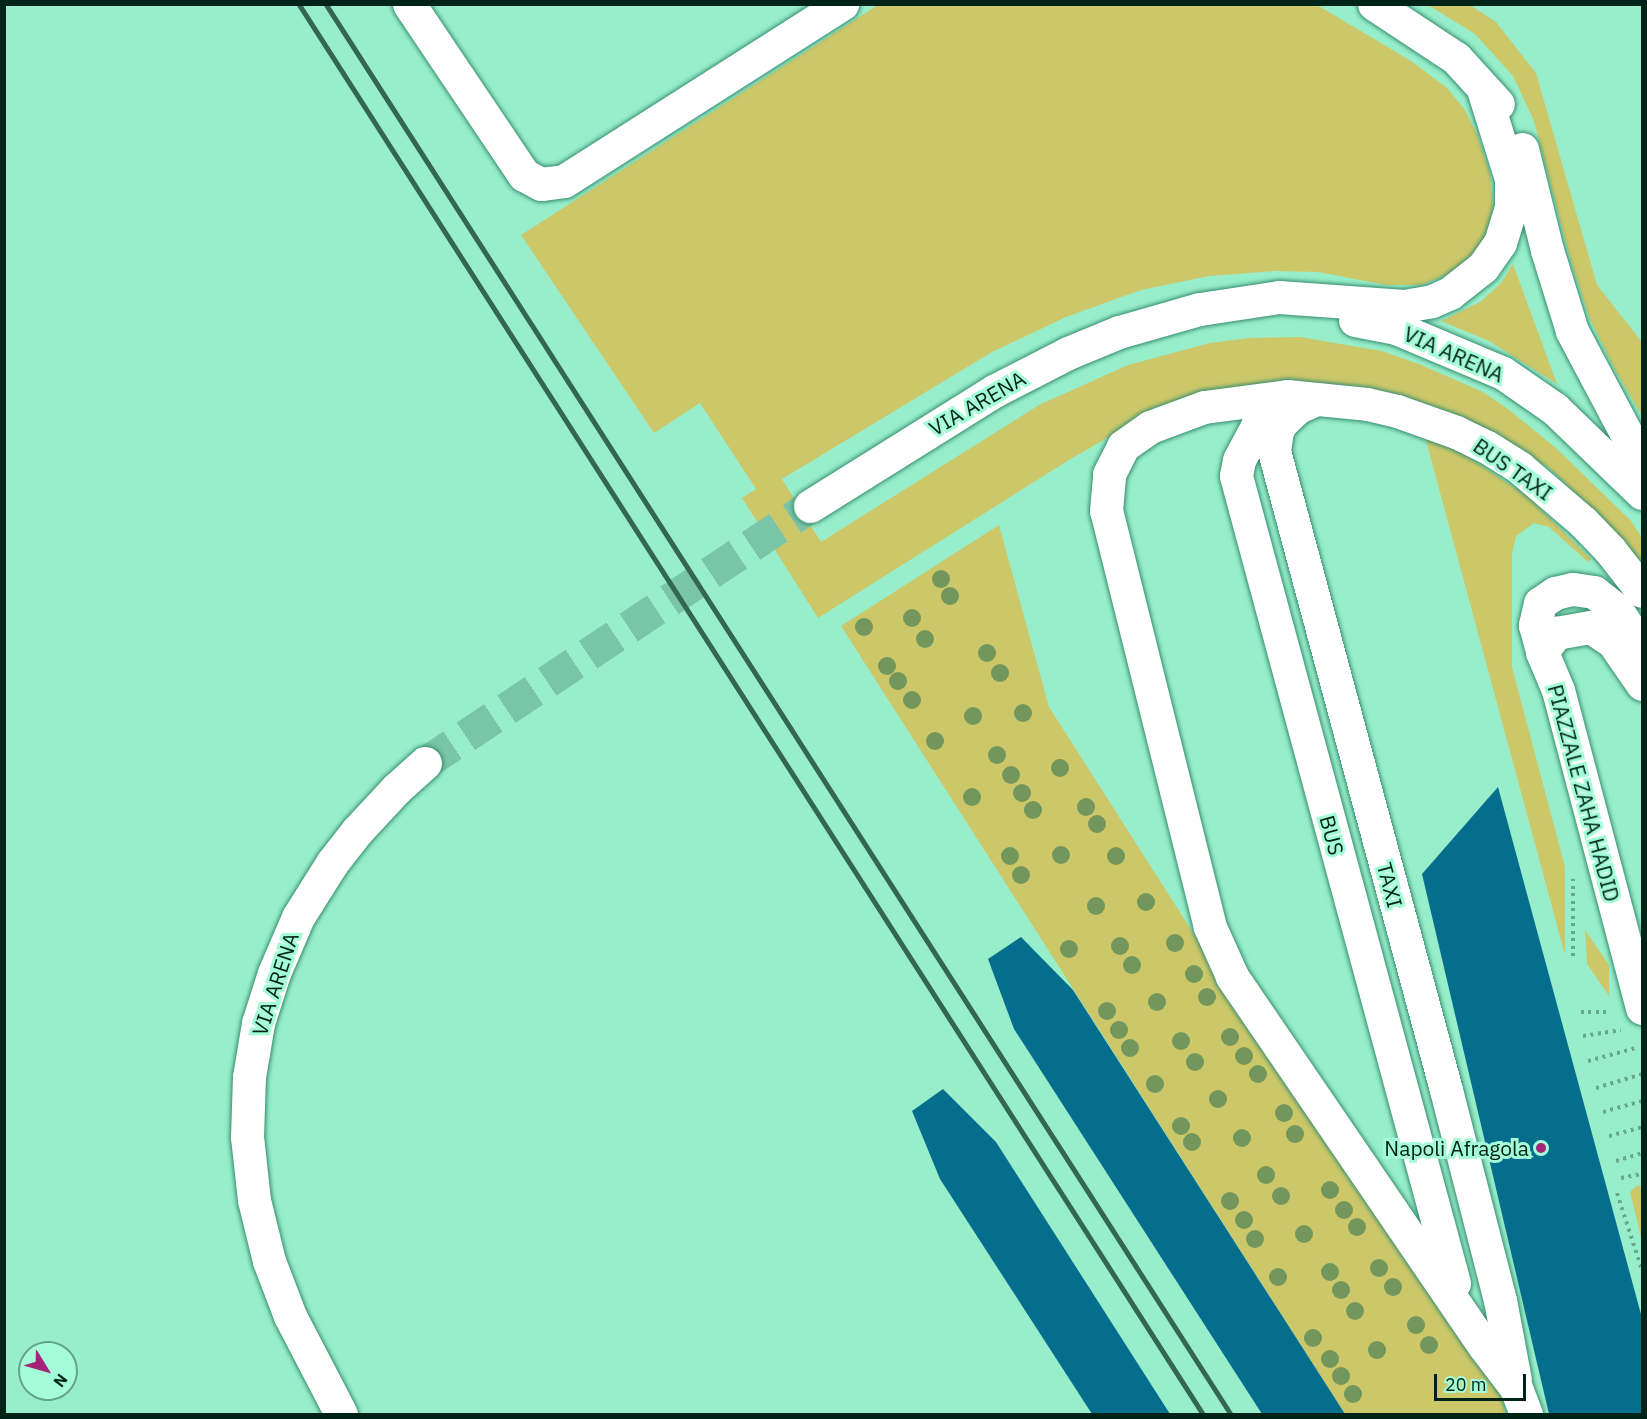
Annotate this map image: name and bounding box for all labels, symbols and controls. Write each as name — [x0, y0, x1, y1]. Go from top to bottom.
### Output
street label: VIA ARENA — [1400, 321, 1508, 387]
street label: VIA ARENA — [924, 365, 1030, 441]
street label: BUS TAXI — [1469, 433, 1557, 505]
street label: PIAZZALE ZAHA HADID — [1543, 682, 1625, 904]
street label: BUS — [1315, 812, 1349, 858]
street label: TAXI — [1372, 860, 1408, 910]
street label: VIA ARENA — [246, 929, 304, 1039]
place label: Napoli Afragola — [1384, 1135, 1529, 1161]
marker: Napoli Afragola — [1534, 1141, 1548, 1155]
north arrow — [18, 1341, 78, 1401]
scale bar — [1437, 1362, 1528, 1400]
text: N — [49, 1370, 72, 1391]
text: 20 m — [1445, 1373, 1487, 1396]

